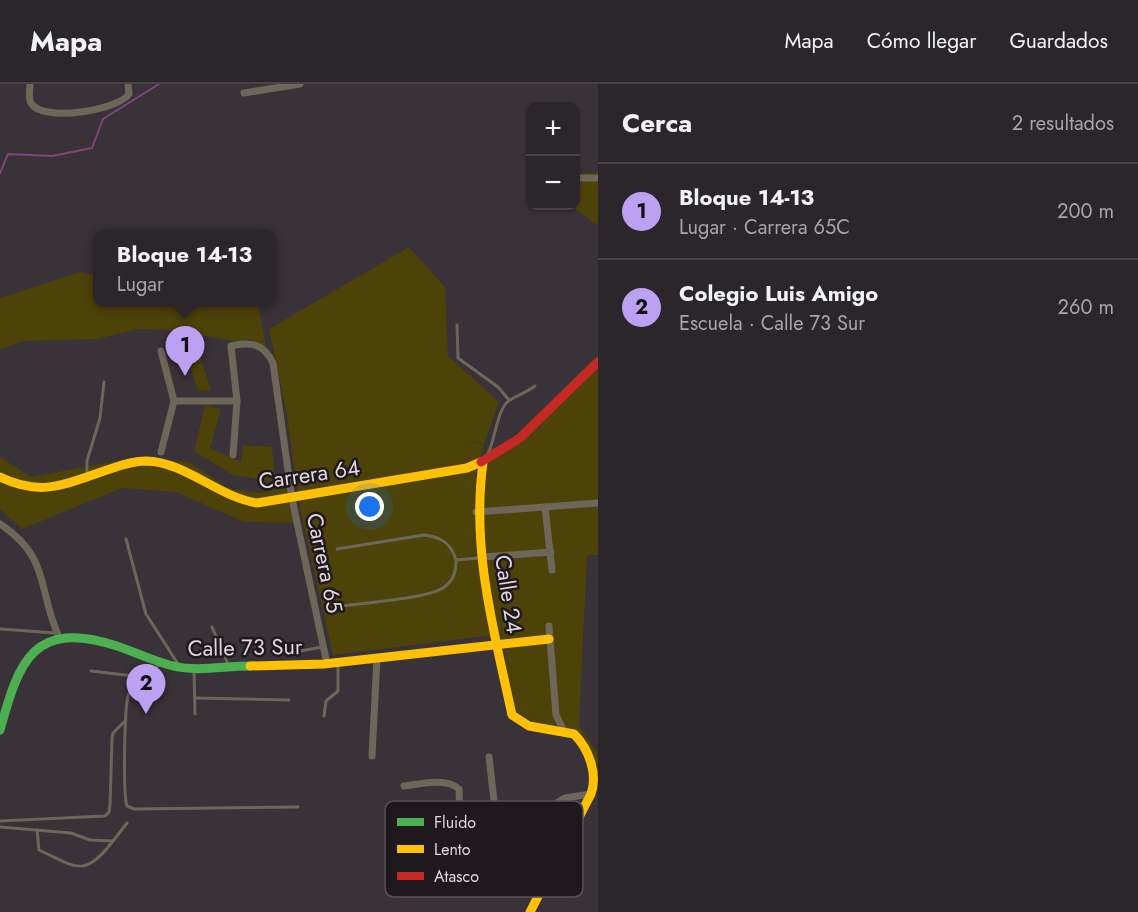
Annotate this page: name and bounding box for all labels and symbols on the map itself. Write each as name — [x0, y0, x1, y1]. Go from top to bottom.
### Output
pin: 1 — [166, 326, 204, 376]
street label: Carrera 64 — [256, 451, 362, 497]
your location — [355, 492, 384, 521]
street label: Carrera 65 — [299, 510, 351, 616]
street label: Calle 24 — [487, 552, 531, 636]
street label: Calle 73 Sur — [187, 630, 303, 664]
pin: 2 — [126, 664, 166, 714]
legend — [385, 801, 583, 897]
text: Fluido — [434, 811, 476, 834]
text: Lento — [434, 838, 471, 861]
text: Atasco — [434, 865, 479, 888]

